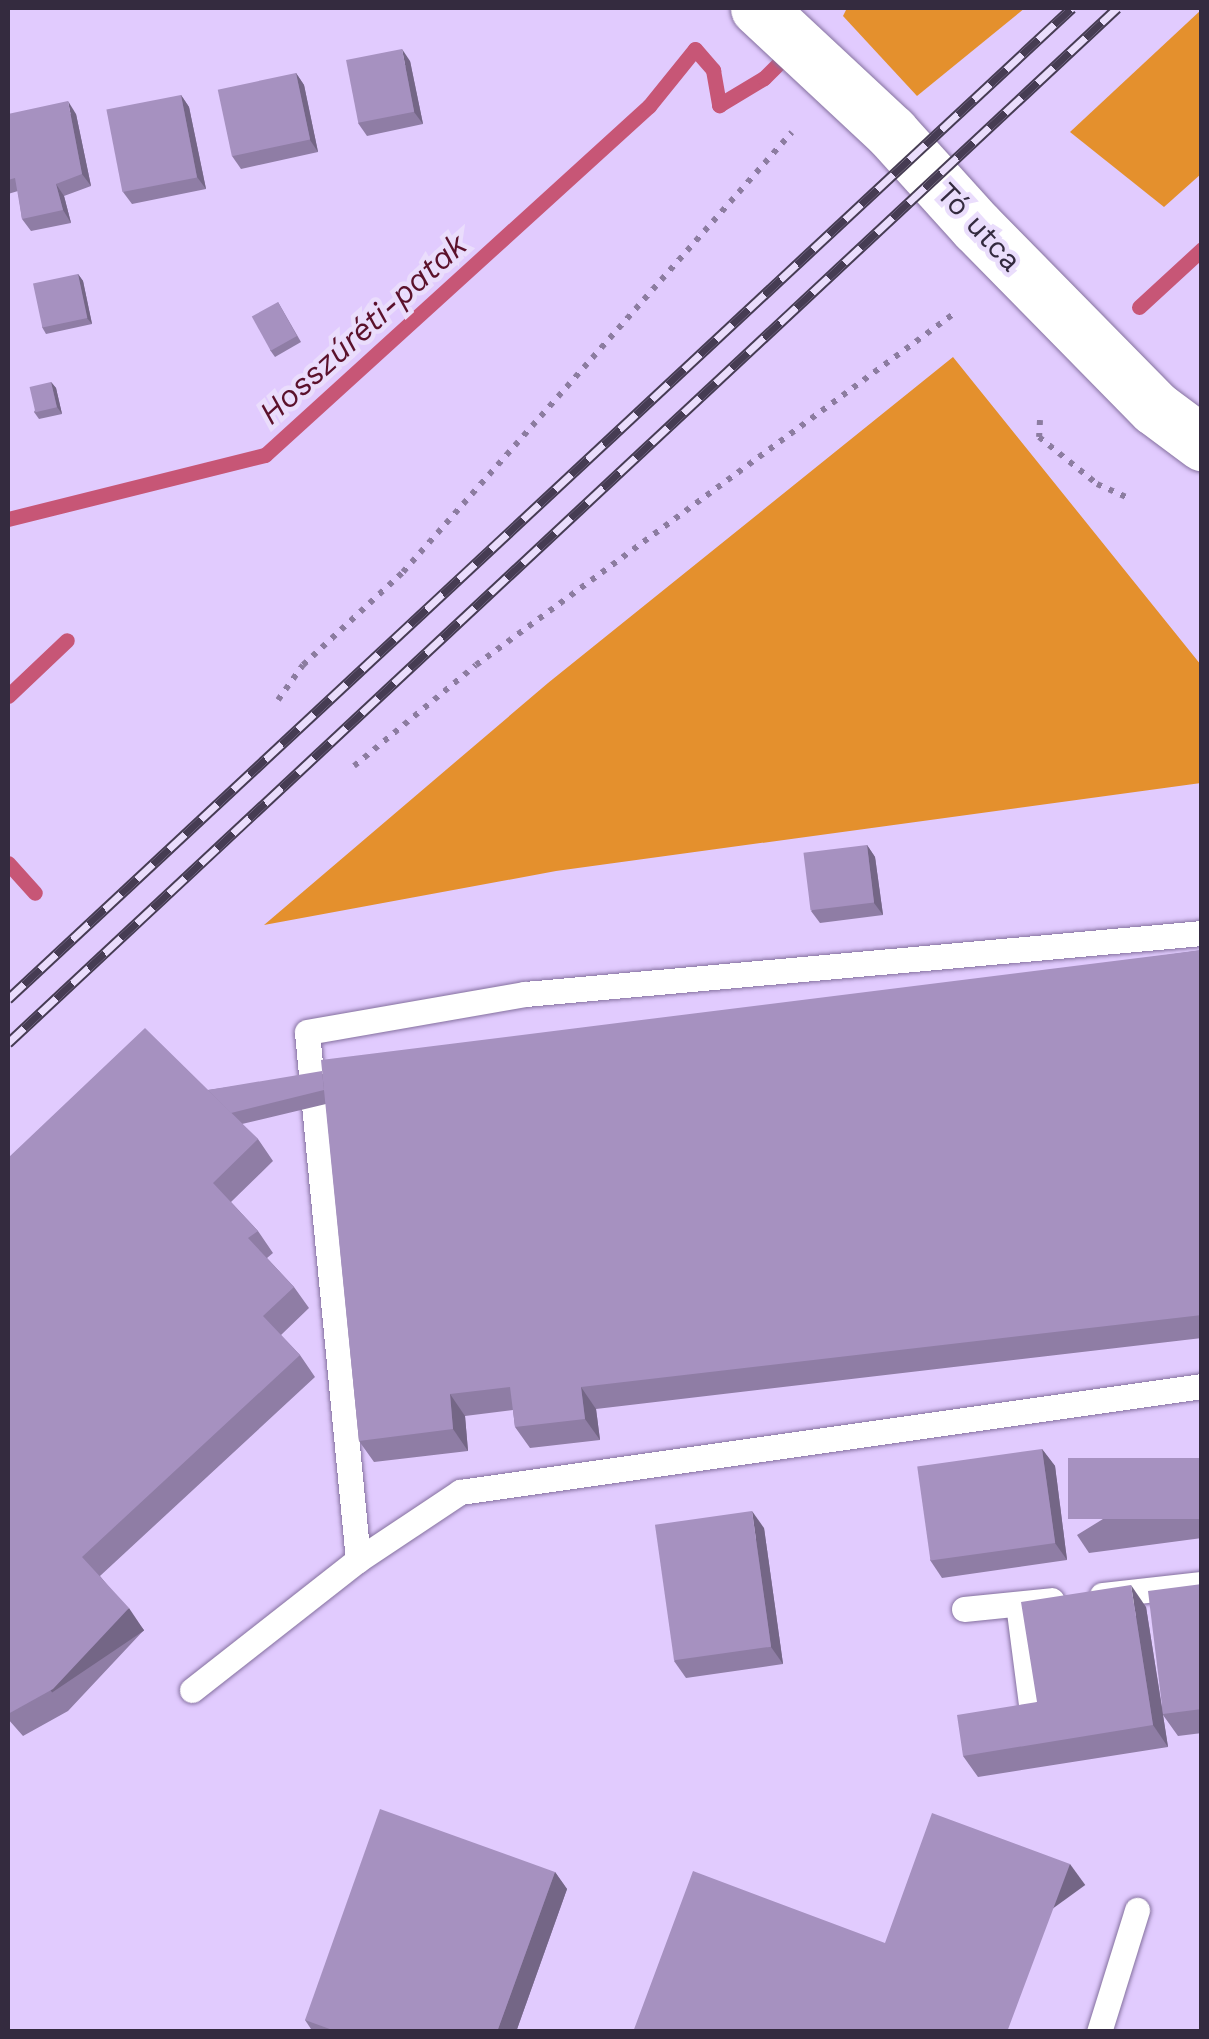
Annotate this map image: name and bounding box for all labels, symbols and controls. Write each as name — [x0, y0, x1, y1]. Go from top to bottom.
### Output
street label: Tó utca — [929, 175, 1029, 279]
water label: Hosszúréti-patak — [251, 226, 475, 432]

